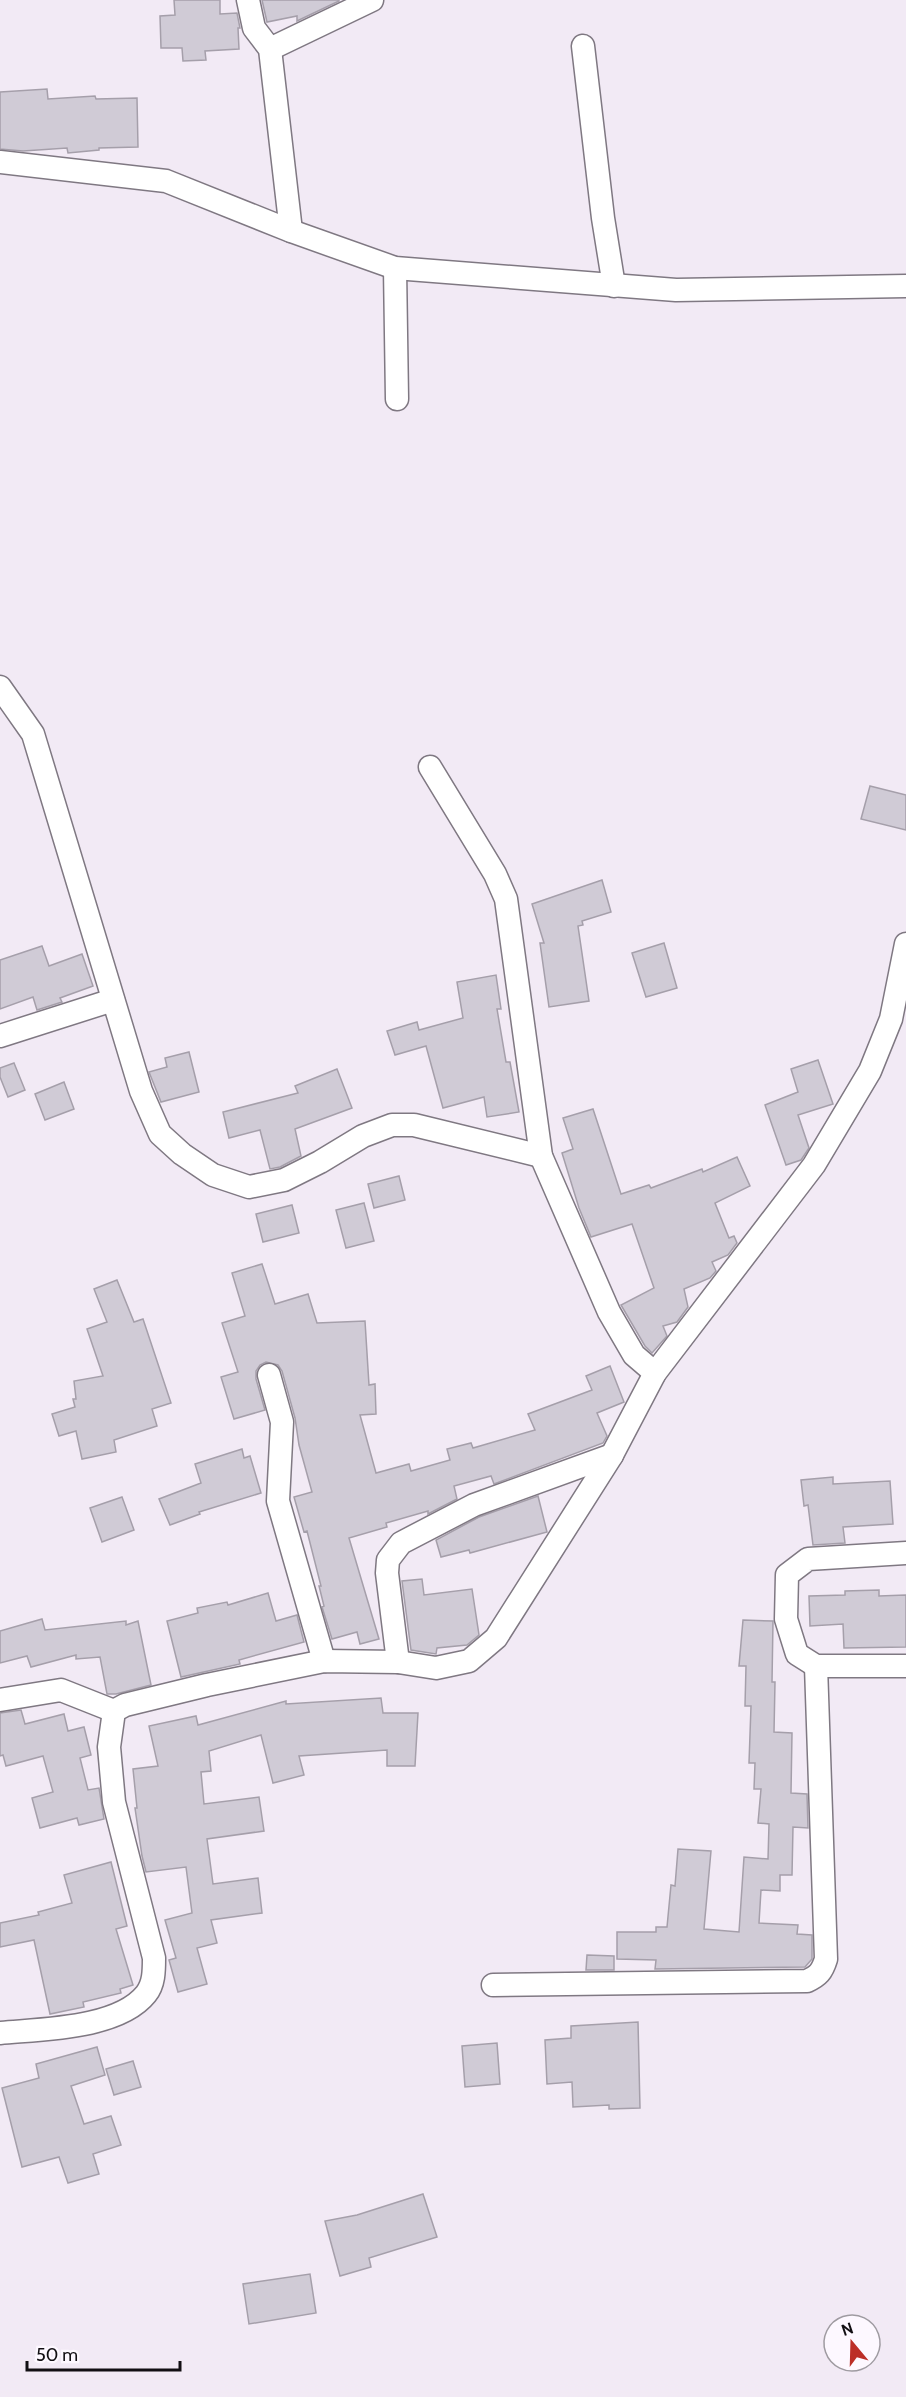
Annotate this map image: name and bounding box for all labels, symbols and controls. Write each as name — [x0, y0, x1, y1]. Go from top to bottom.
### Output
north arrow — [822, 2313, 882, 2373]
text: N — [839, 2318, 856, 2340]
scale bar — [27, 2334, 180, 2372]
text: 50 m — [36, 2344, 78, 2366]

